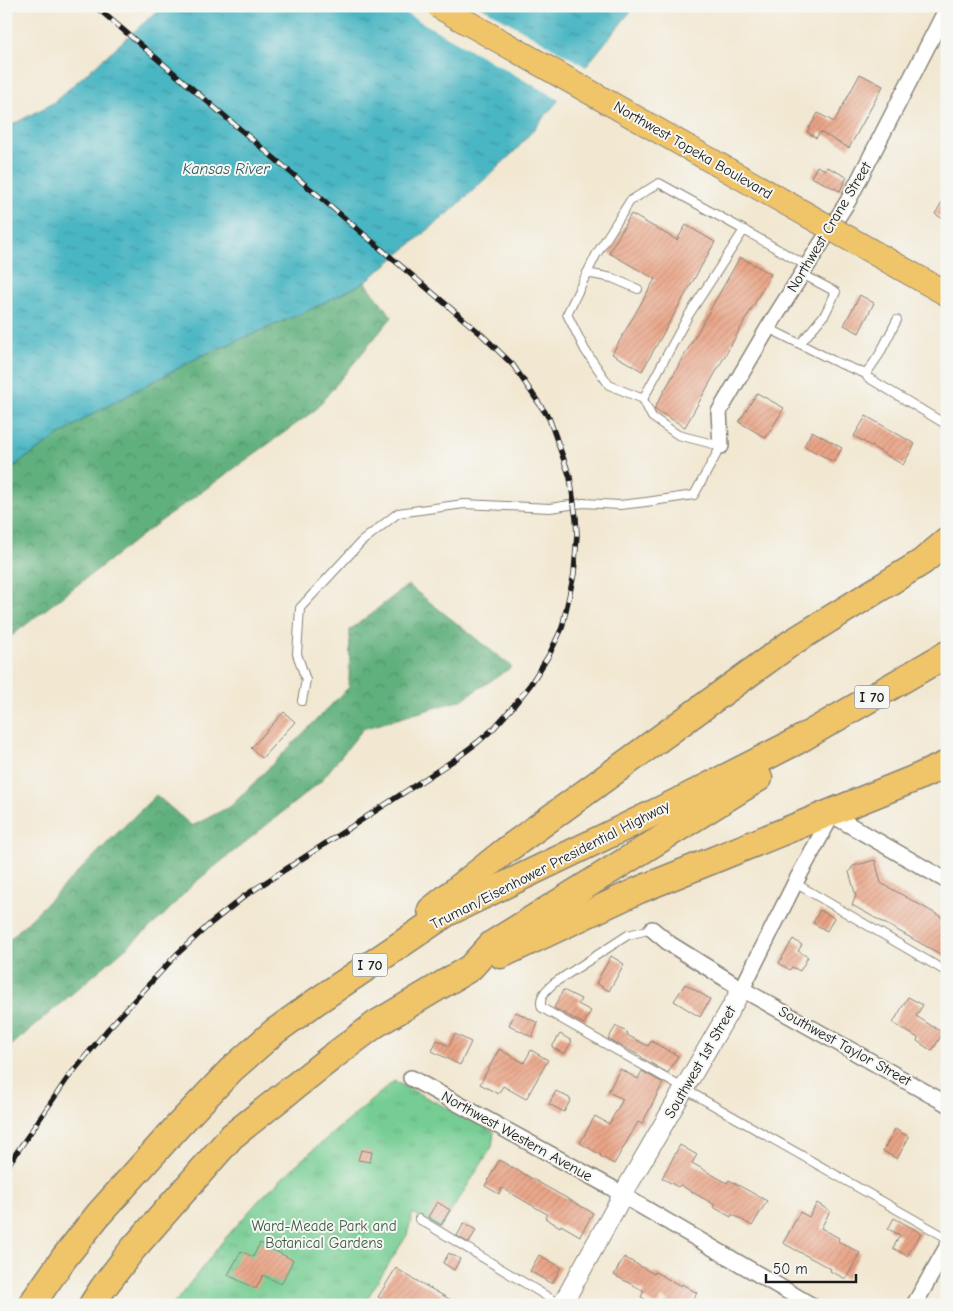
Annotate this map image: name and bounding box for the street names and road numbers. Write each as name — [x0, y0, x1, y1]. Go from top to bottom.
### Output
street label: Northwest Topeka Boulevard — [610, 97, 776, 203]
street label: Northwest Crane Street — [783, 158, 875, 295]
road number: I 70 — [854, 686, 890, 709]
street label: Truman/Eisenhower Presidential Highway — [427, 796, 673, 933]
road number: I 70 — [352, 954, 388, 976]
street label: Southwest 1st Street — [660, 1002, 740, 1121]
street label: Southwest Taylor Street — [776, 1002, 915, 1090]
street label: Northwest Western Avenue — [438, 1087, 596, 1185]

